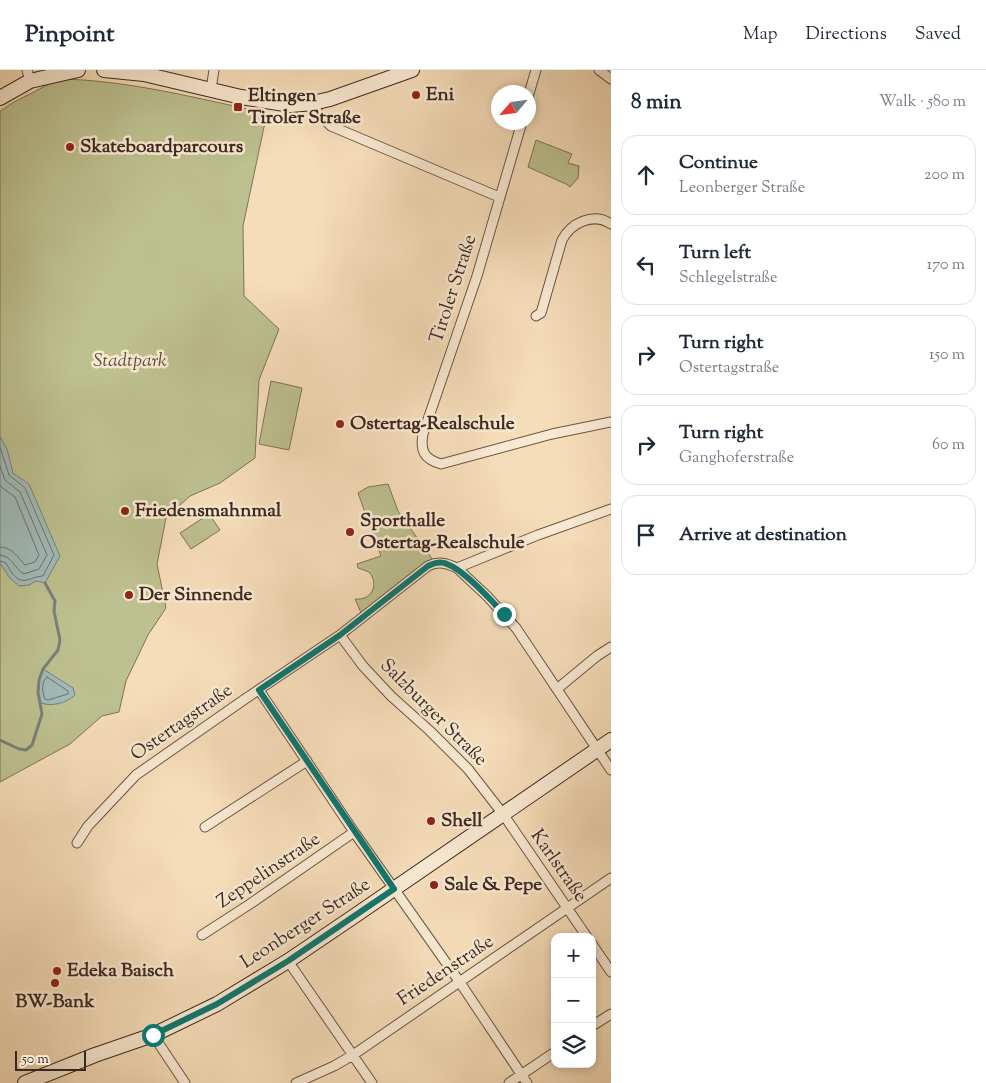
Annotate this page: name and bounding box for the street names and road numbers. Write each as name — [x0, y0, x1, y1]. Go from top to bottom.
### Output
street label: Tiroler Straße — [424, 231, 484, 347]
street label: Salzburger Straße — [373, 653, 493, 773]
street label: Ostertagstraße — [125, 678, 239, 768]
street label: Karlstraße — [523, 824, 593, 908]
street label: Zeppelinstraße — [212, 826, 326, 916]
street label: Leonberger Straße — [236, 872, 376, 976]
street label: Friedenstraße — [392, 929, 500, 1013]

